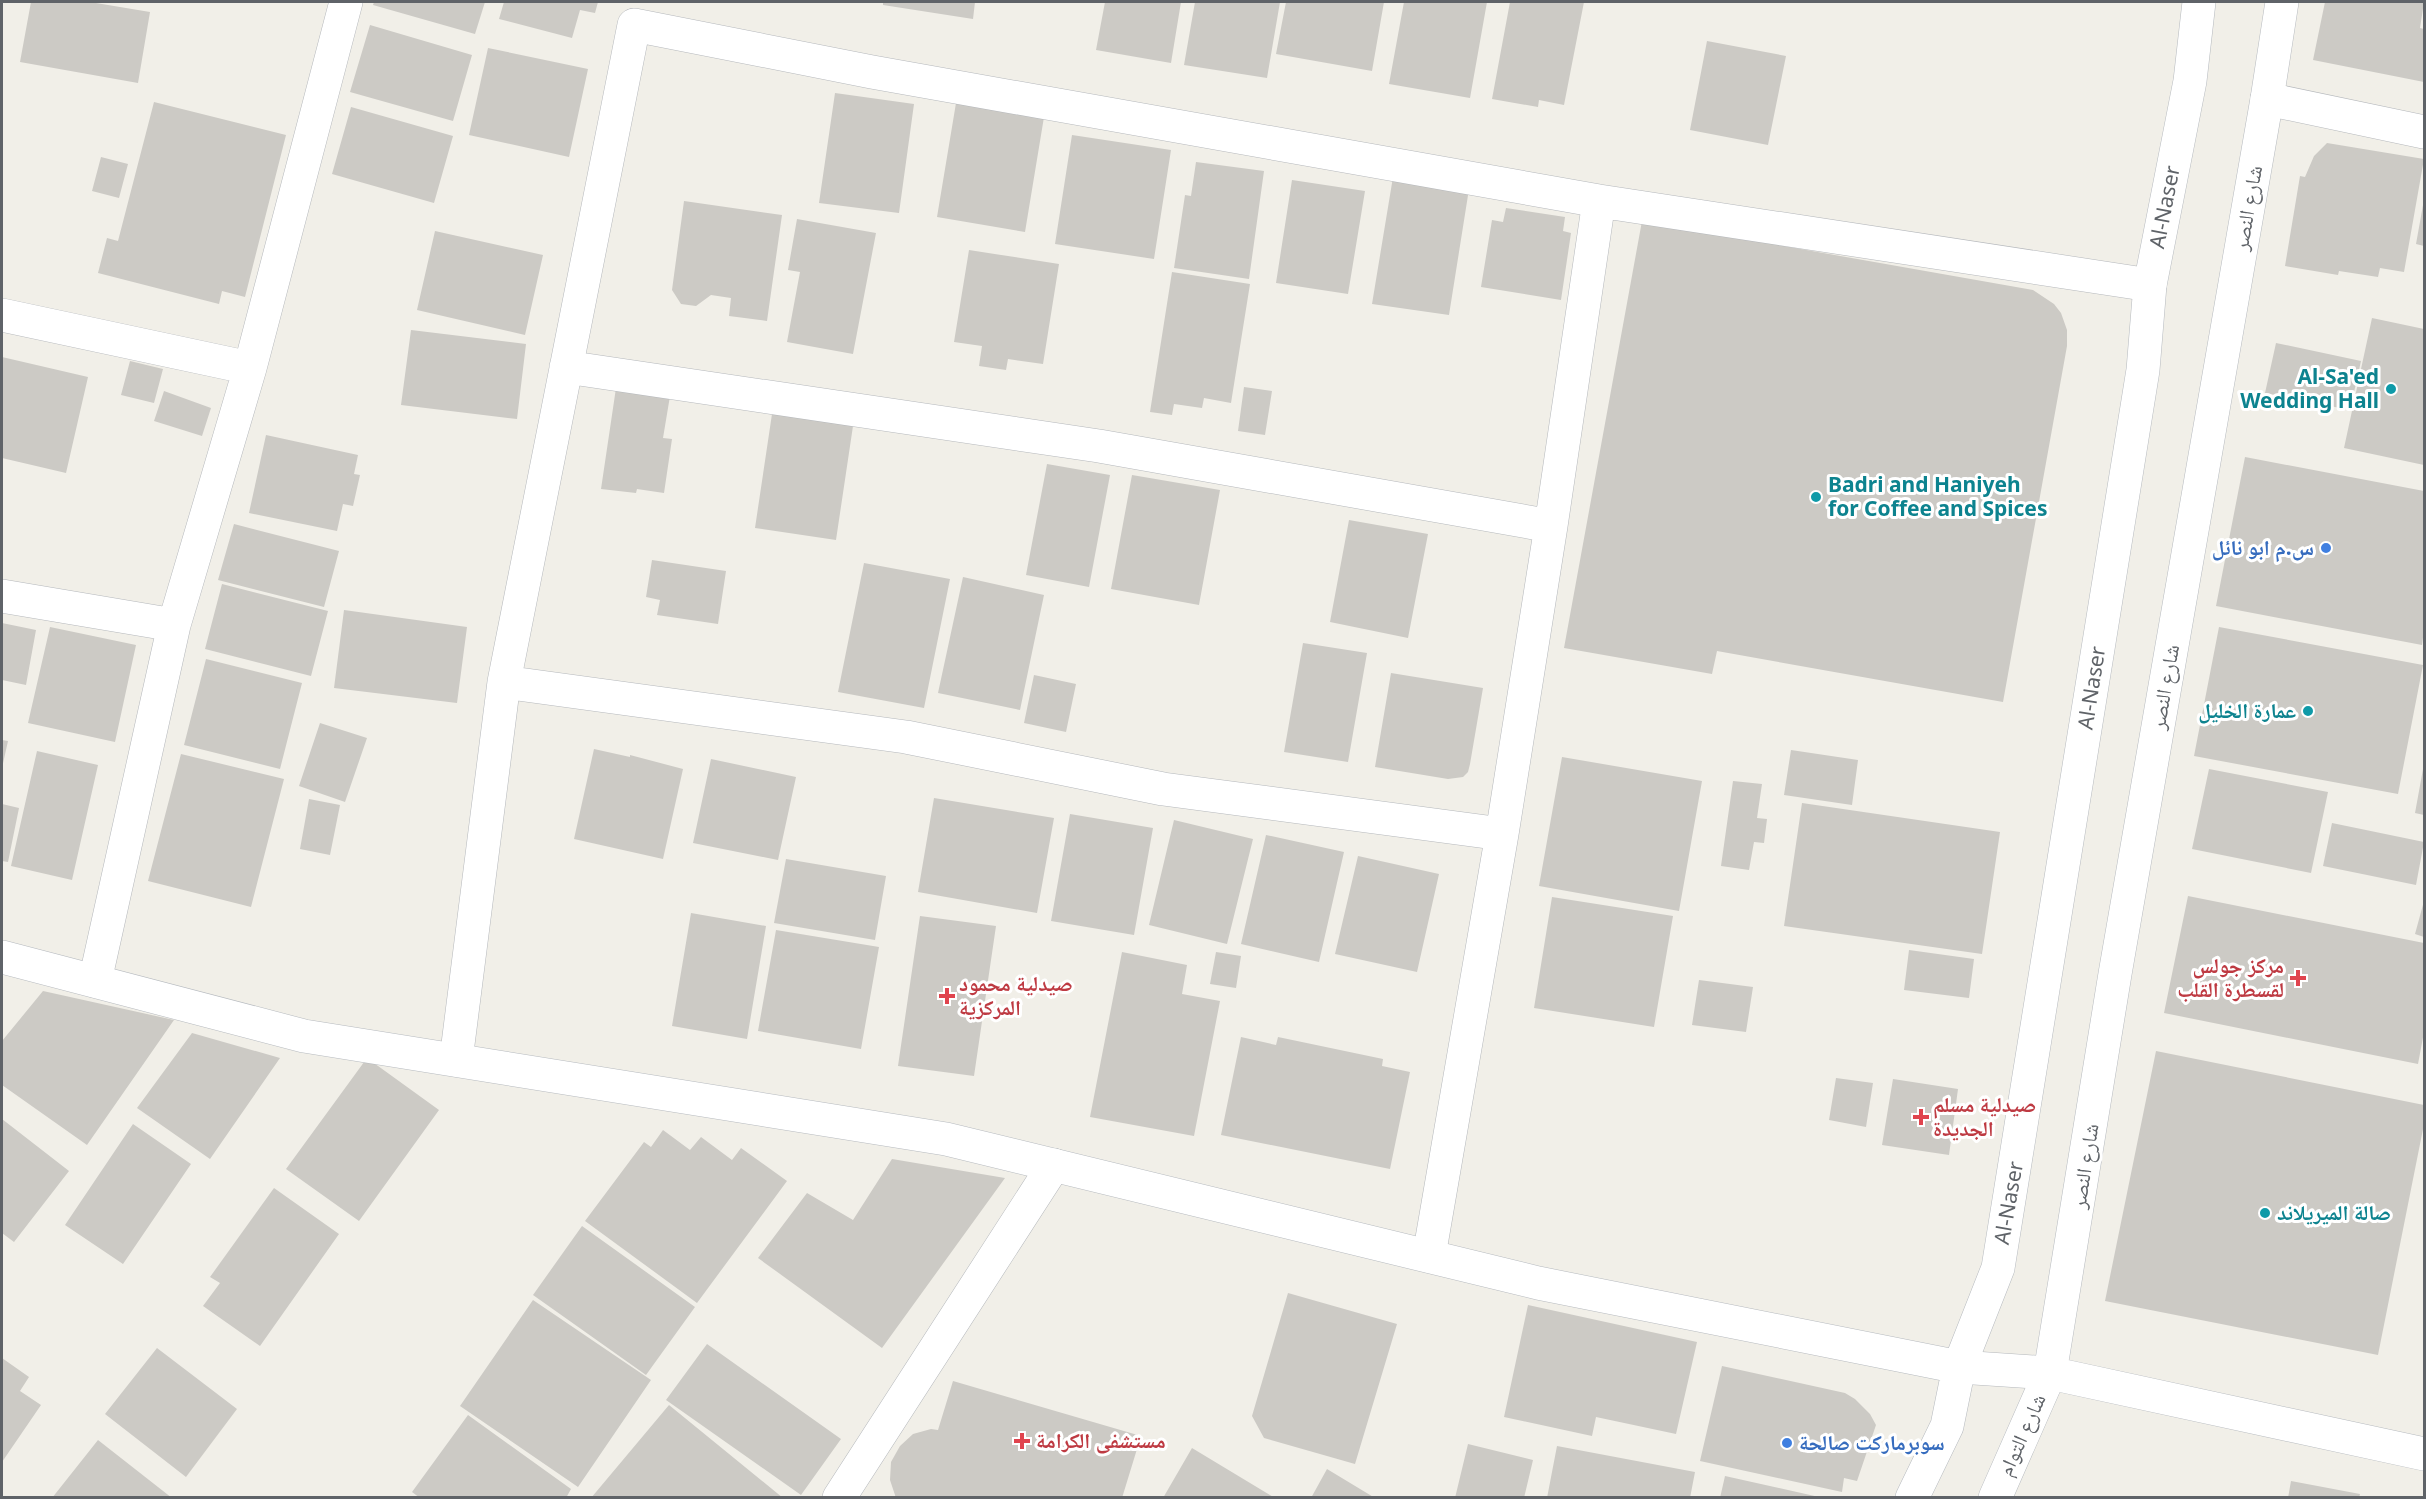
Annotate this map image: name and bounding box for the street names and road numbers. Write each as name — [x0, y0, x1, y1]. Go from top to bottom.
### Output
street label: Al-Naser — [2142, 163, 2186, 251]
street label: شارع النصر — [2226, 163, 2268, 253]
street label: شارع النصر — [2143, 642, 2185, 732]
street label: Al-Naser — [2071, 644, 2111, 731]
street label: شارع النصر — [2063, 1121, 2105, 1211]
street label: Al-Naser — [1987, 1159, 2029, 1247]
street label: شارع التوام — [1991, 1389, 2053, 1481]

